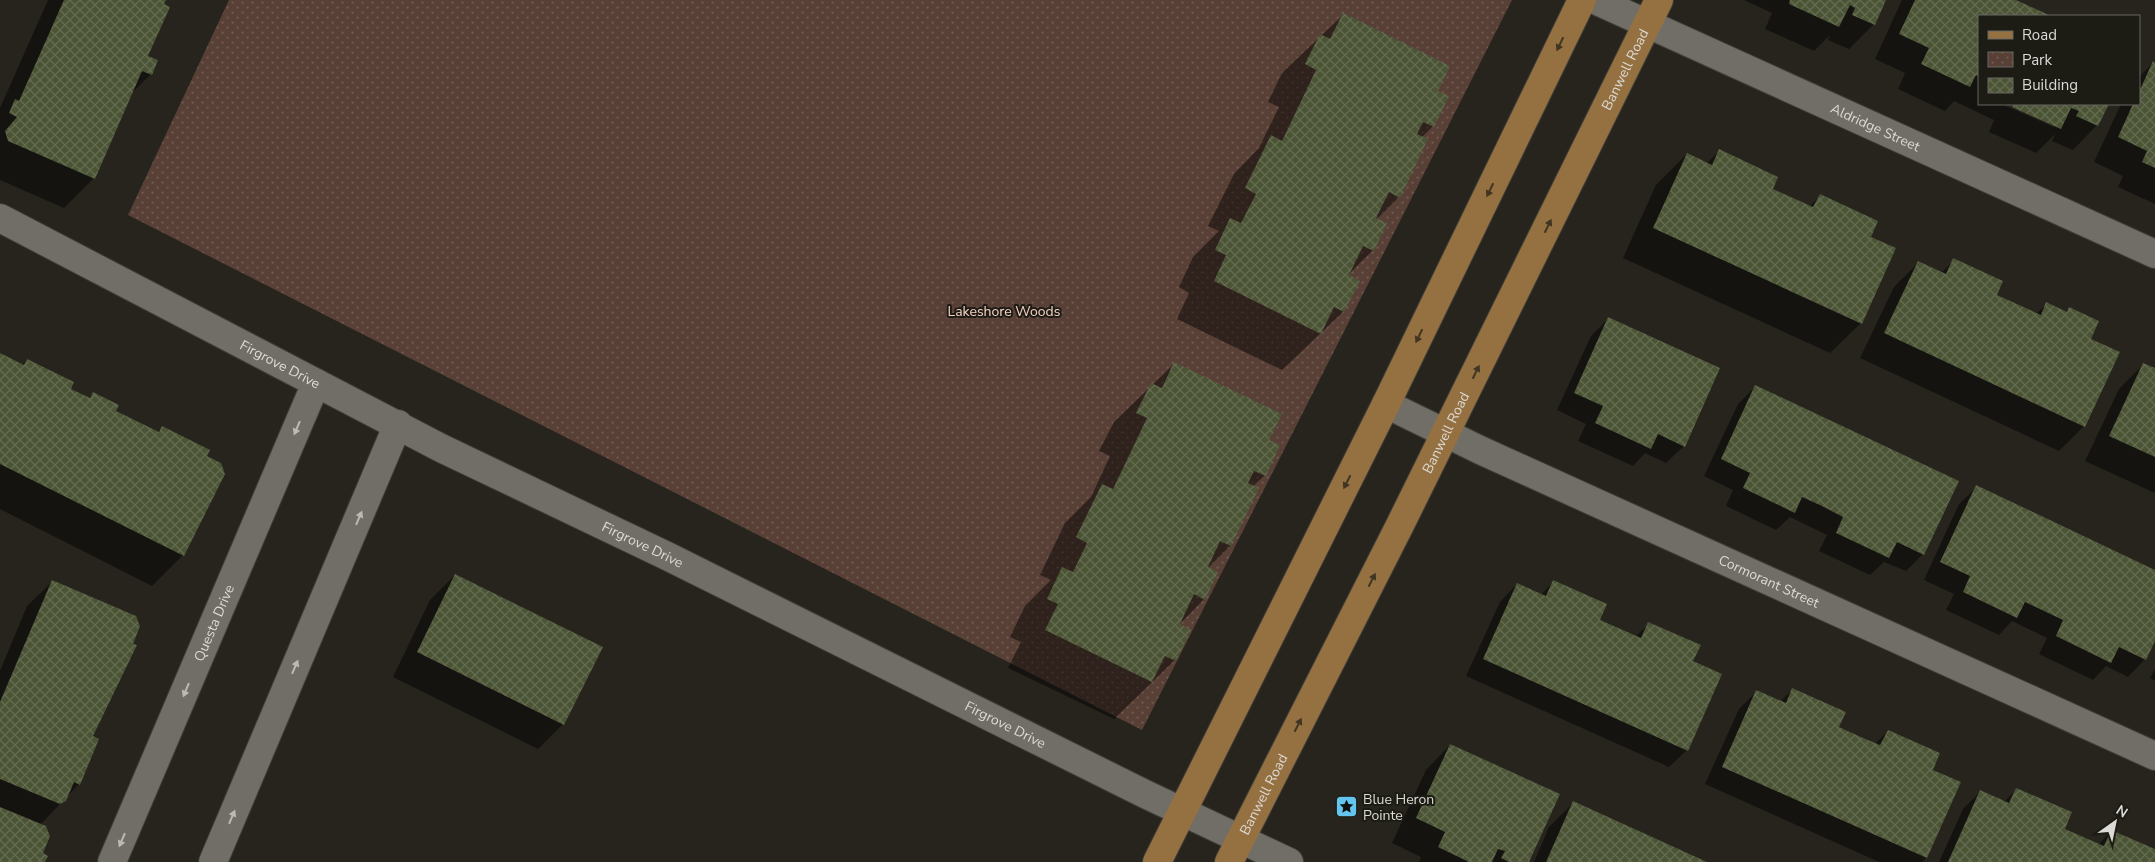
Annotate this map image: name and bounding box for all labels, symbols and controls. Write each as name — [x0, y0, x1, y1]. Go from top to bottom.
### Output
legend — [1978, 15, 2140, 105]
text: Road — [2022, 25, 2057, 45]
street label: Banwell Road — [1597, 26, 1653, 113]
one-way arrow — [1556, 37, 1564, 51]
text: Park — [2022, 50, 2052, 70]
text: Building — [2022, 75, 2078, 95]
street label: Aldridge Street — [1827, 99, 1923, 156]
one-way arrow — [1486, 183, 1494, 197]
one-way arrow — [1544, 219, 1552, 233]
park label: Lakeshore Woods — [948, 302, 1061, 321]
one-way arrow — [1415, 329, 1423, 344]
street label: Firgrove Drive — [236, 336, 323, 393]
one-way arrow — [1472, 365, 1480, 379]
street label: Banwell Road — [1418, 389, 1474, 477]
one-way arrow — [293, 421, 301, 435]
one-way arrow — [1343, 475, 1351, 489]
one-way arrow — [355, 511, 363, 525]
street label: Firgrove Drive — [599, 517, 686, 573]
street label: Cormorant Street — [1715, 550, 1822, 613]
one-way arrow — [1368, 573, 1376, 587]
street label: Questa Drive — [190, 582, 239, 664]
one-way arrow — [292, 660, 300, 674]
one-way arrow — [181, 683, 189, 697]
street label: Firgrove Drive — [962, 697, 1049, 753]
one-way arrow — [1294, 717, 1303, 732]
street label: Banwell Road — [1235, 751, 1292, 838]
place label: Blue Heron Pointe — [1363, 790, 1434, 825]
place icon: Blue Heron Pointe — [1335, 795, 1359, 819]
north arrow — [2090, 797, 2140, 847]
text: N — [2112, 801, 2131, 822]
one-way arrow — [229, 810, 237, 824]
one-way arrow — [118, 833, 126, 848]

